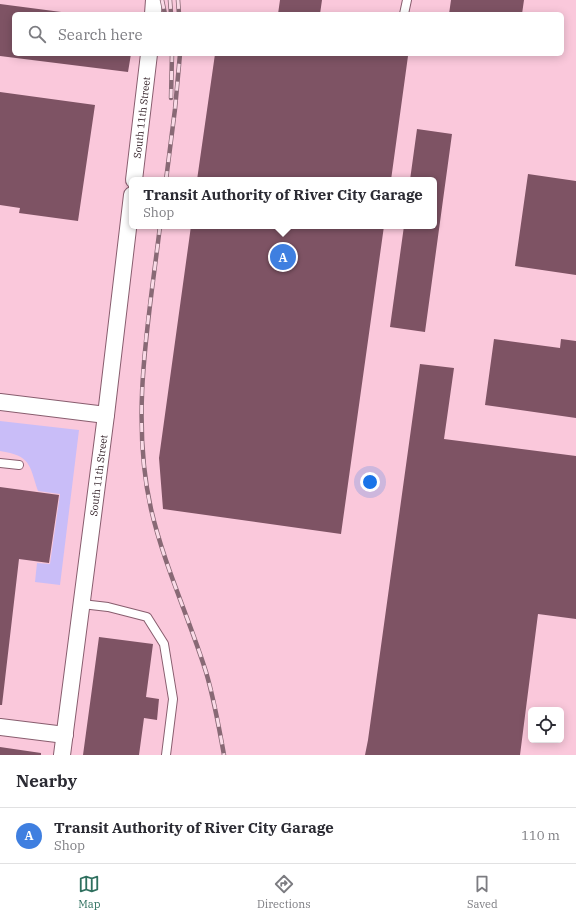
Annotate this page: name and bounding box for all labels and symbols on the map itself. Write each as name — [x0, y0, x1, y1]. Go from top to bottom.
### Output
street label: South 11th Street — [130, 75, 153, 159]
pin: A — [270, 242, 296, 272]
street label: South 11th Street — [86, 433, 110, 517]
your location — [360, 472, 380, 492]

